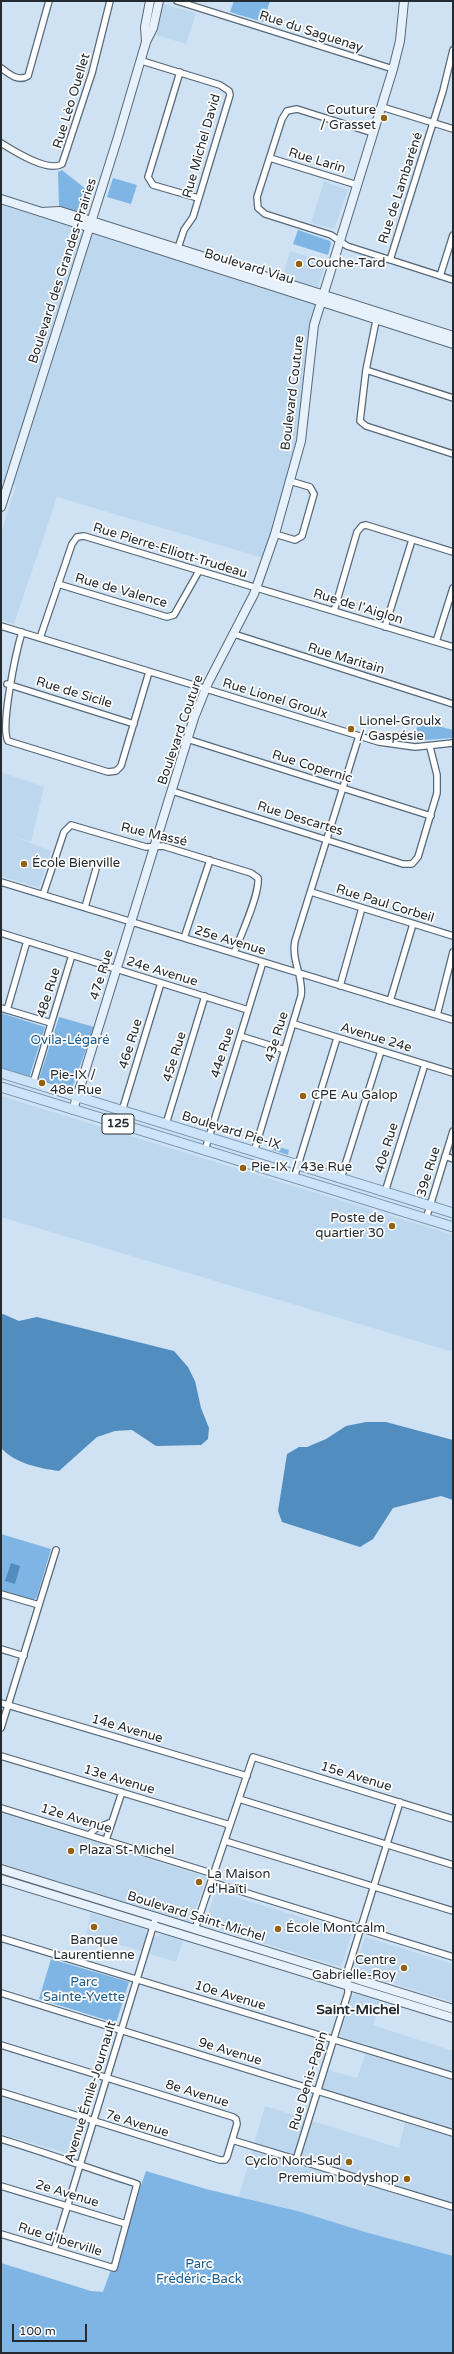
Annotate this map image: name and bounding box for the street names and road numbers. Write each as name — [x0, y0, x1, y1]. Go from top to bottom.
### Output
street label: Rue du Saguenay — [257, 8, 365, 56]
street label: Rue Lèo Ouellet — [50, 52, 94, 150]
street label: Rue Michel David — [180, 92, 224, 200]
street label: Rue de Lambaréné — [376, 130, 426, 246]
street label: Rue Larin — [287, 145, 347, 177]
street label: Boulevard des Grandes-Prairies — [26, 176, 100, 366]
street label: Boulevard Viau — [202, 246, 296, 288]
street label: Boulevard Couture — [278, 335, 308, 451]
street label: Rue Pierre-Elliott-Trudeau — [91, 520, 249, 582]
street label: Rue de Valence — [73, 570, 169, 612]
street label: Rue de l'Aiglon — [311, 586, 405, 628]
street label: Rue Maritain — [306, 640, 386, 678]
street label: Boulevard Couture — [155, 673, 207, 787]
street label: Rue de Sicile — [34, 674, 114, 712]
street label: Rue Lionel Groulx — [221, 676, 329, 722]
street label: Rue Copernic — [270, 747, 354, 787]
street label: Rue Descartes — [255, 799, 345, 839]
street label: Rue Massé — [119, 820, 189, 850]
street label: Rue Paul Corbeil — [334, 882, 436, 926]
street label: 25e Avenue — [193, 923, 267, 959]
street label: 47e Rue — [87, 948, 117, 1002]
street label: 24e Avenue — [125, 954, 199, 990]
street label: 48e Rue — [34, 966, 64, 1020]
street label: 43e Rue — [262, 1010, 292, 1064]
street label: 46e Rue — [116, 1017, 146, 1071]
street label: Avenue 24e — [339, 1020, 413, 1056]
street label: 44e Rue — [208, 1026, 238, 1080]
street label: 45e Rue — [160, 1030, 190, 1084]
street label: Boulevard Pie-IX — [180, 1109, 282, 1153]
road number: 125 — [102, 1114, 134, 1134]
street label: 40e Rue — [372, 1121, 402, 1175]
street label: 39e Rue — [414, 1145, 444, 1199]
street label: 14e Avenue — [89, 1711, 165, 1747]
street label: 15e Avenue — [319, 1759, 393, 1795]
street label: 13e Avenue — [82, 1762, 156, 1798]
street label: 12e Avenue — [39, 1801, 113, 1837]
street label: Boulevard Saint-Michel — [125, 1889, 267, 1945]
street label: 10e Avenue — [193, 1978, 267, 2014]
street label: Avenue Émile-Journault — [62, 2019, 120, 2165]
street label: Rue Denis-Papin — [287, 2030, 331, 2132]
street label: 9e Avenue — [196, 2035, 264, 2069]
street label: 8e Avenue — [163, 2077, 231, 2111]
street label: 7e Avenue — [103, 2107, 171, 2141]
street label: 2e Avenue — [33, 2177, 101, 2211]
street label: Rue d'Iberville — [16, 2220, 104, 2260]

